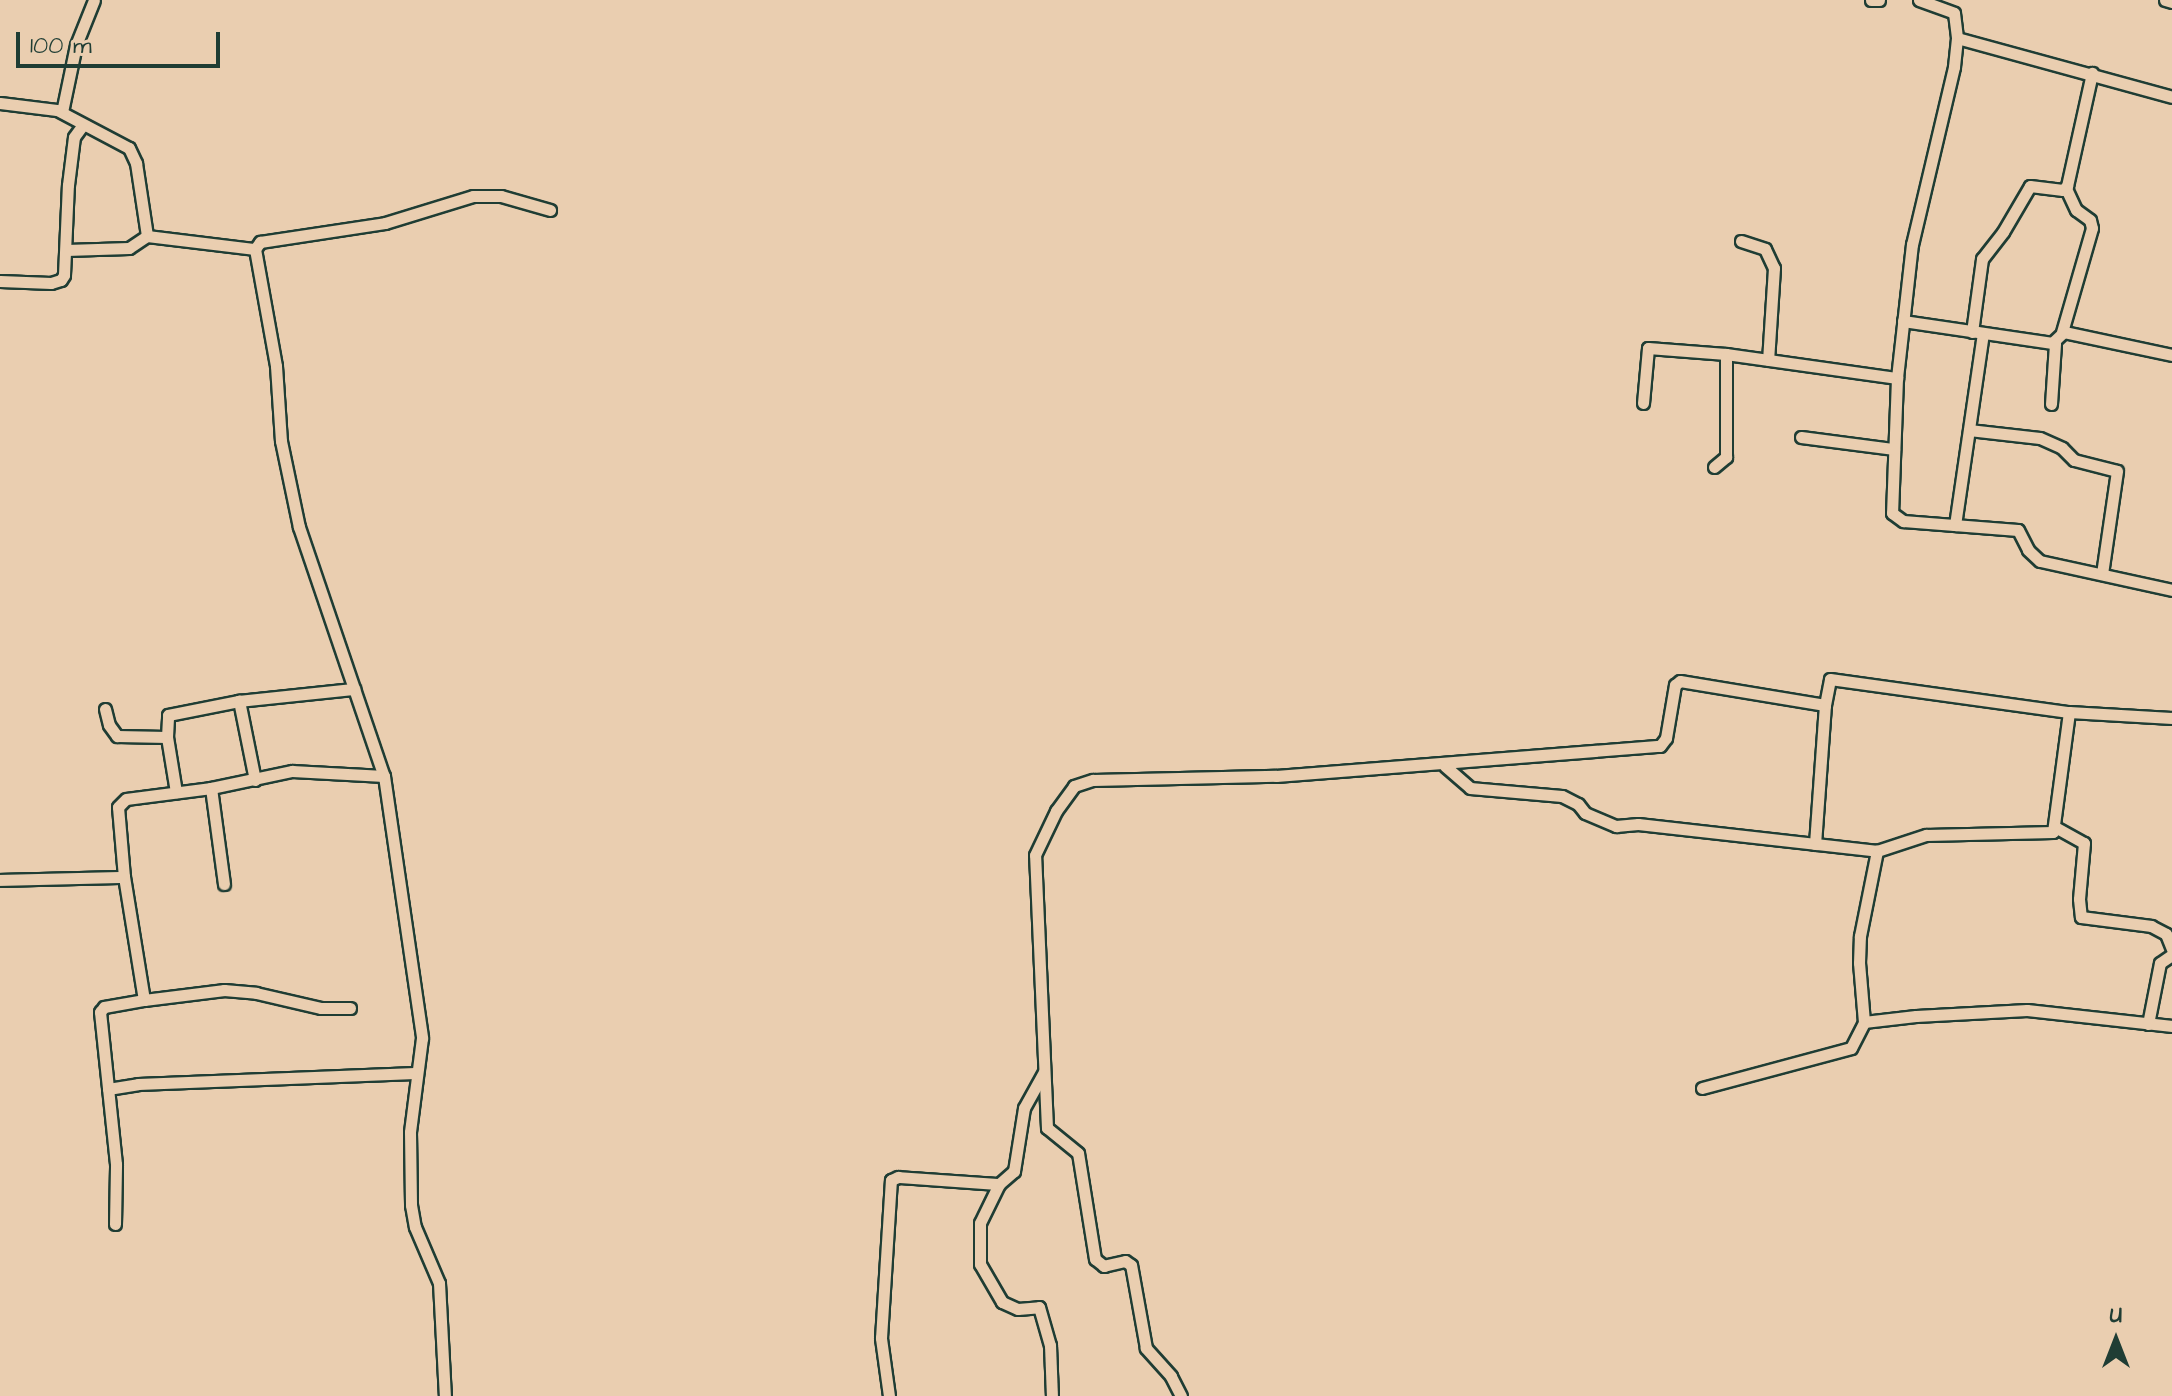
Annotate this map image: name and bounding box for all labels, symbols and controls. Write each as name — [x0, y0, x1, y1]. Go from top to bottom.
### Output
scale bar — [20, 16, 224, 66]
text: 100 m — [30, 29, 92, 63]
north arrow — [2076, 1300, 2156, 1380]
text: U — [2110, 1300, 2122, 1331]

